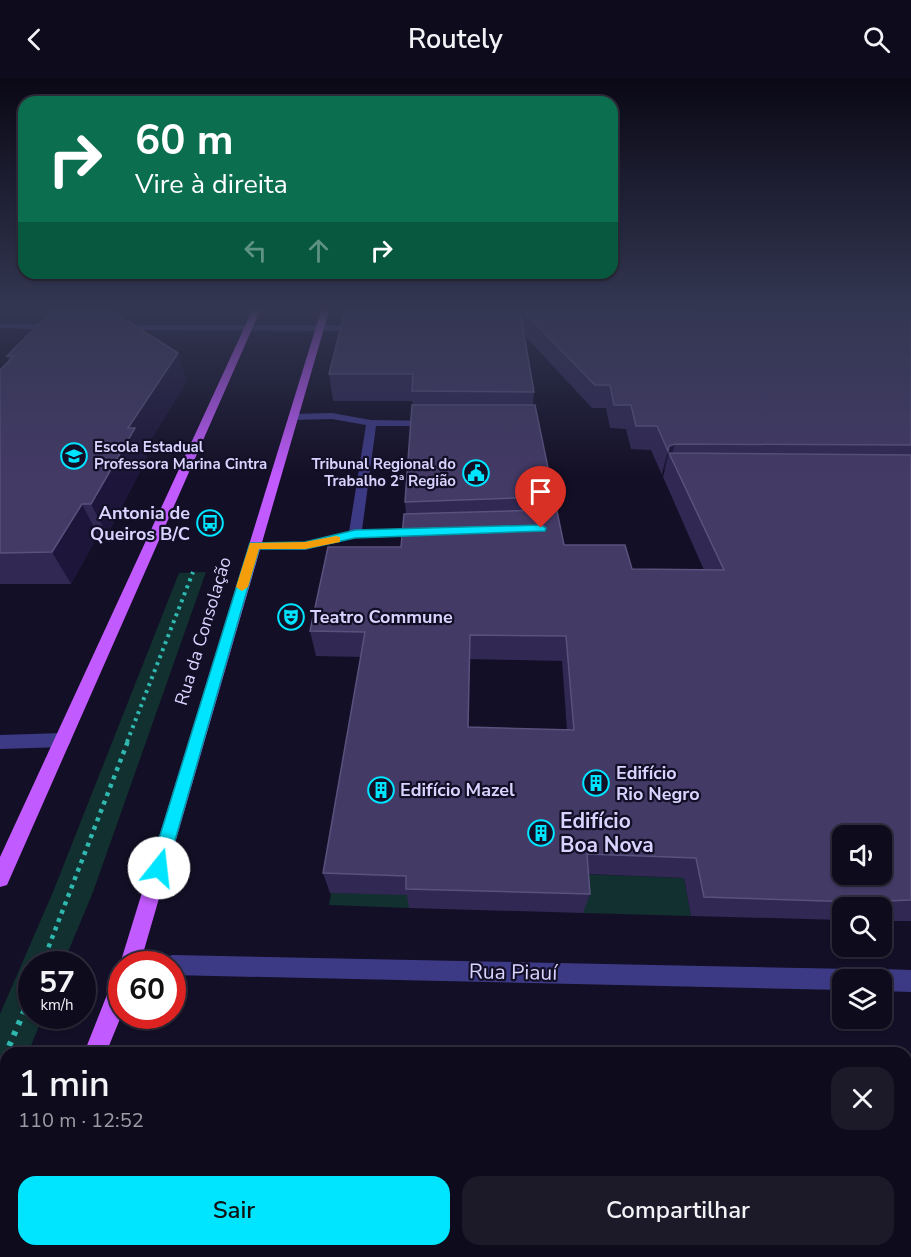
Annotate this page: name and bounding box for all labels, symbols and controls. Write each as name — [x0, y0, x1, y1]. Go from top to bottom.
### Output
text: Routely — [408, 21, 503, 58]
icon: back — [18, 23, 51, 56]
icon: search — [860, 23, 893, 56]
text: 60 m — [135, 112, 234, 169]
icon: right — [36, 120, 114, 198]
text: Vire à direita — [135, 166, 288, 203]
icon: left — [239, 234, 272, 267]
icon: ahead — [302, 234, 335, 267]
icon: right — [365, 234, 398, 267]
place label: Escola Estadual Professora Marina Cintra — [94, 437, 267, 474]
school or university icon: Escola Estadual Professora Marina Cintra — [59, 441, 89, 471]
place label: Tribunal Regional do Trabalho 2ª Região — [311, 454, 456, 491]
public building icon: Tribunal Regional do Trabalho 2ª Região — [461, 458, 491, 488]
pin — [515, 466, 566, 528]
icon: arrive — [524, 475, 557, 508]
place label: Antonia de Queiros B/C — [90, 501, 190, 546]
bus stop icon: Antonia de Queiros B/C — [195, 508, 225, 538]
street label: Rua da Consolação — [169, 554, 237, 708]
theatre icon: Teatro Commune — [276, 602, 306, 632]
place label: Teatro Commune — [310, 605, 453, 629]
place label: Edifício Rio Negro — [616, 761, 700, 806]
building icon: Edifício Rio Negro — [581, 768, 611, 798]
building icon: Edifício Mazel — [366, 775, 396, 805]
place label: Edifício Mazel — [400, 778, 515, 802]
place label: Edifício Boa Nova — [560, 807, 654, 859]
building icon: Edifício Boa Nova — [526, 818, 556, 848]
map controls — [832, 825, 892, 1029]
button: sound — [832, 825, 892, 885]
position arrow — [127, 836, 191, 900]
button: search — [832, 897, 892, 957]
speed limit sign: 60 — [108, 951, 186, 1029]
street label: Rua Piauí — [469, 957, 559, 987]
text: 57 — [39, 962, 75, 1003]
button: layers — [832, 969, 892, 1029]
text: km/h — [40, 995, 74, 1015]
text: 1 min — [18, 1060, 110, 1109]
button: close — [831, 1067, 894, 1130]
text: 110 m · 12:52 — [18, 1107, 144, 1134]
button: Sair — [18, 1176, 450, 1245]
button: Compartilhar — [462, 1176, 894, 1245]

